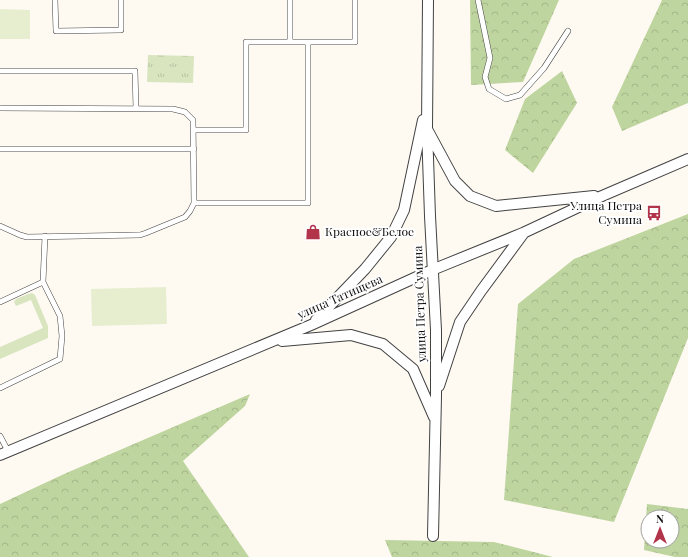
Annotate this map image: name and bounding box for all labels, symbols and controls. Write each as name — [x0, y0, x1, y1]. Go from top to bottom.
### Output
place label: Улица Петра Сумина — [569, 197, 642, 227]
bus stop icon: Улица Петра Сумина — [645, 204, 663, 222]
shop icon: Красное&Белое — [304, 223, 322, 241]
place label: Красное&Белое — [325, 223, 414, 239]
street label: улица Петра Сумина — [409, 245, 429, 364]
street label: улица Татищева — [294, 270, 385, 322]
north arrow — [640, 509, 680, 549]
text: N — [656, 511, 664, 526]

